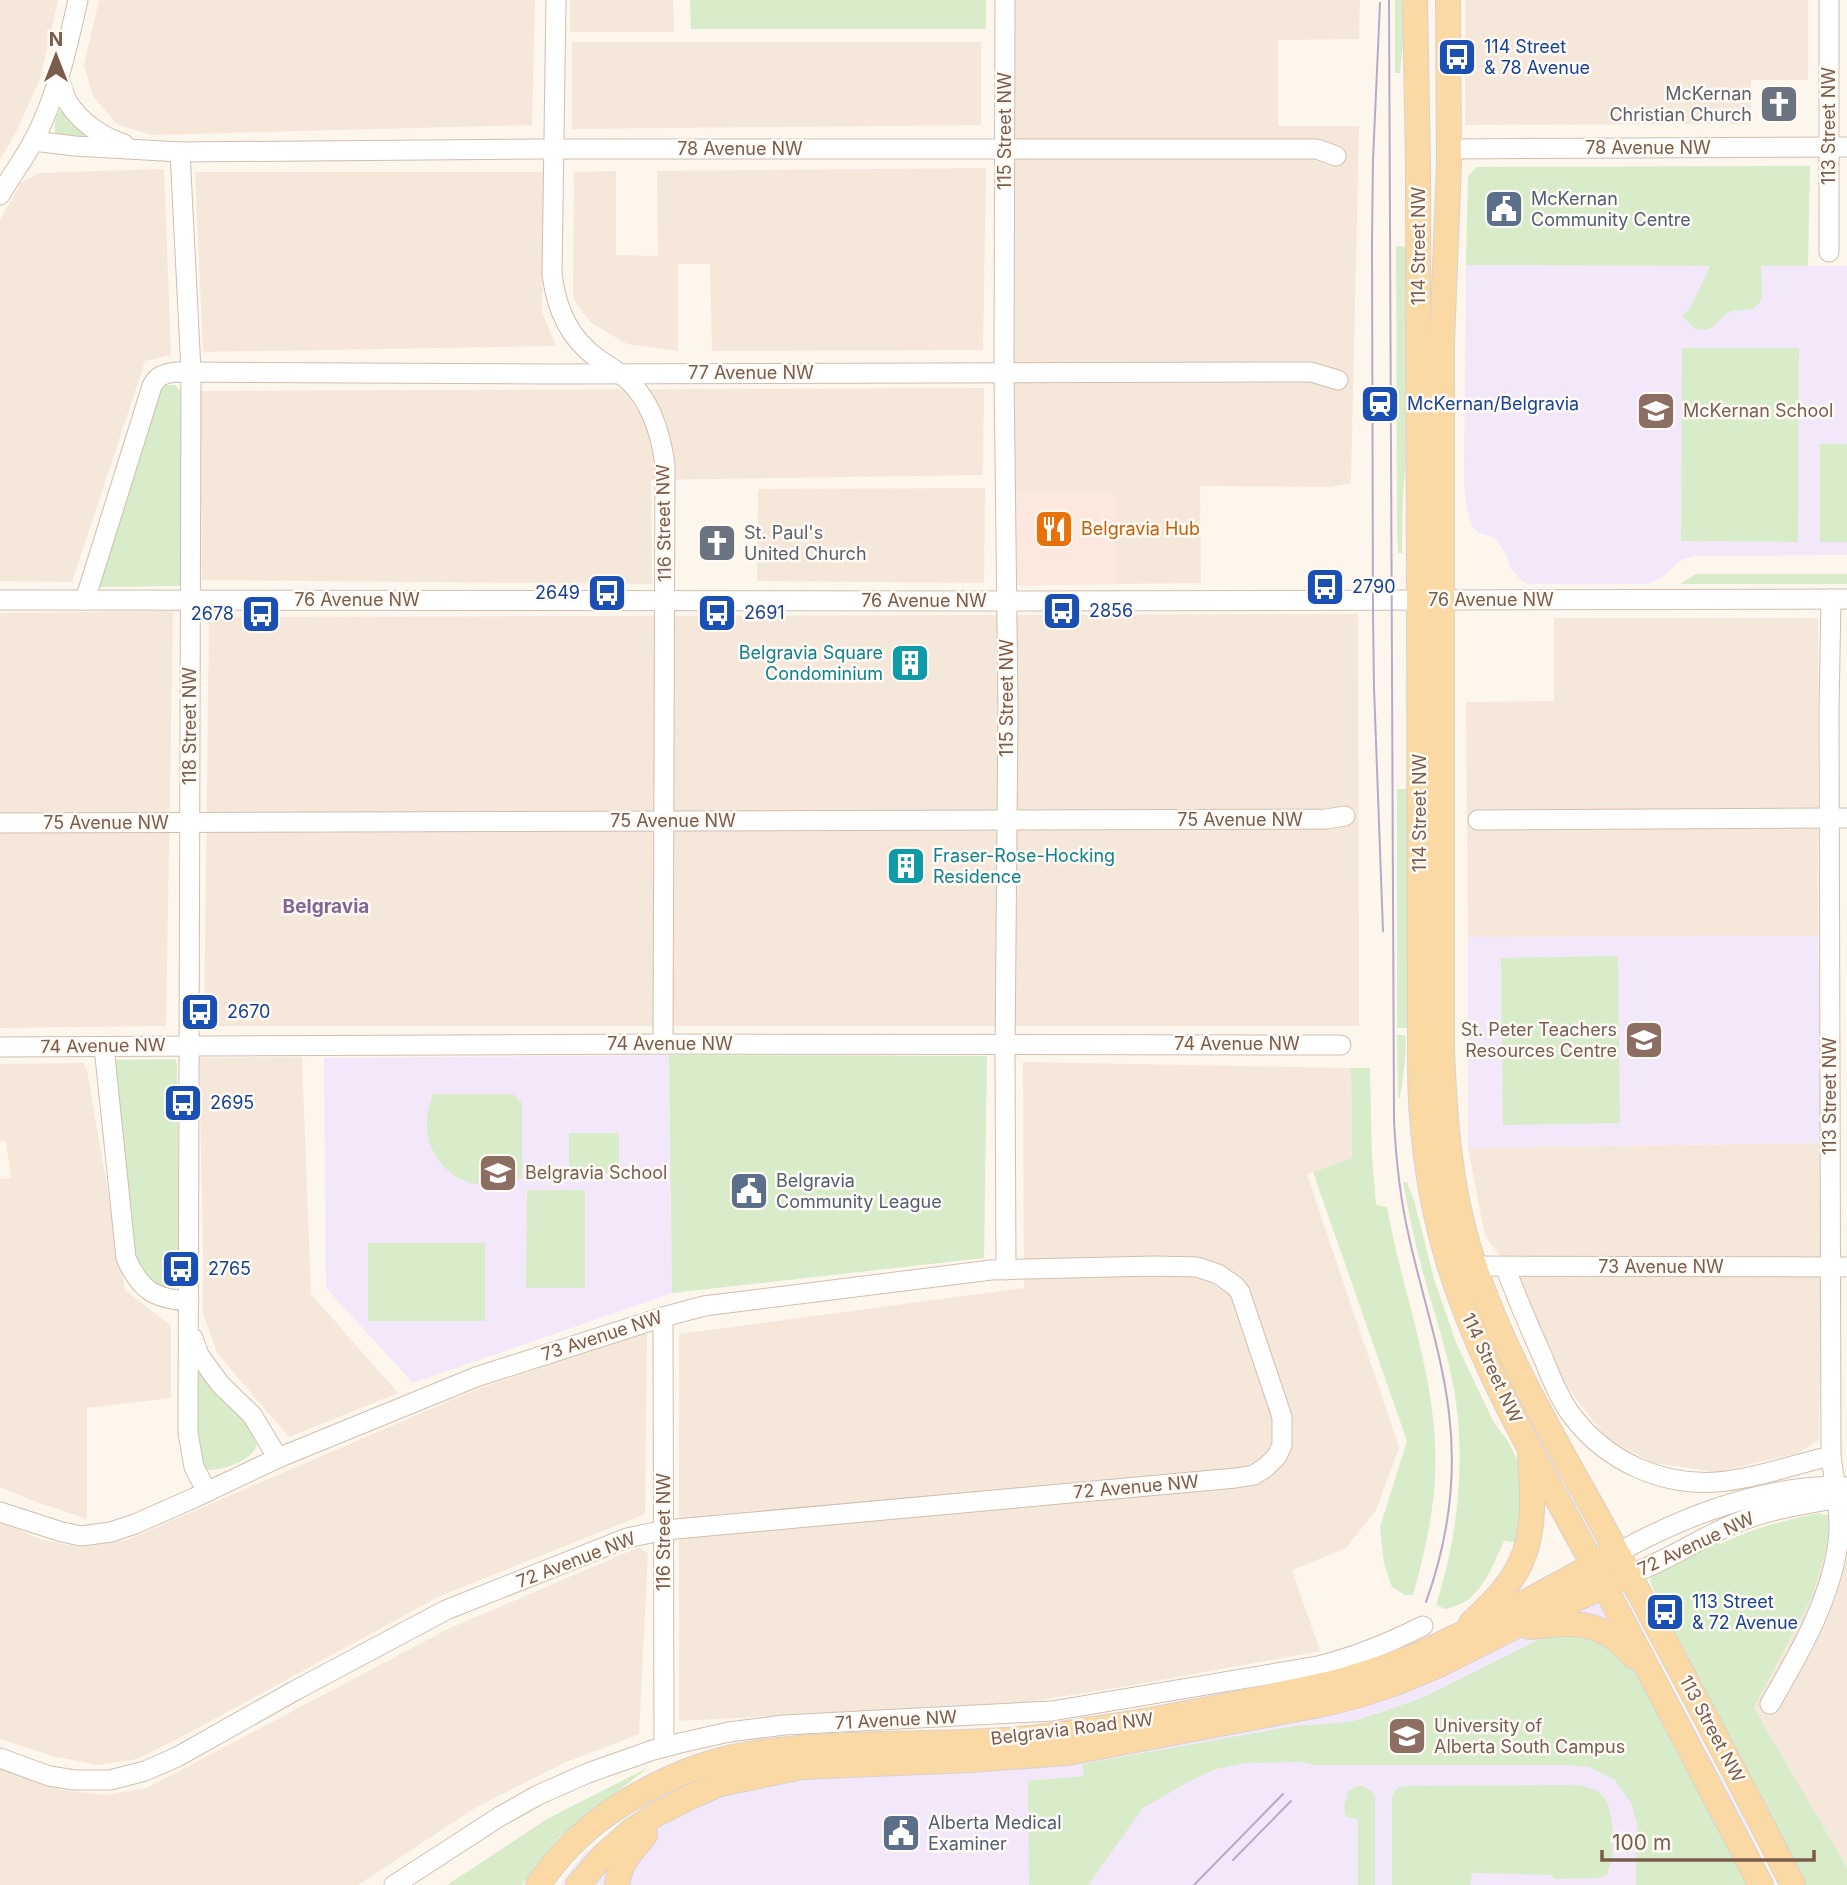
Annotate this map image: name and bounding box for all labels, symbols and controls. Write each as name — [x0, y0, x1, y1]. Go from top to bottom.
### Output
north arrow — [21, 21, 91, 91]
text: N — [49, 28, 63, 51]
bus stop icon: 114 Street & 78 Avenue — [1436, 36, 1478, 78]
place label: 114 Street & 78 Avenue — [1484, 36, 1590, 78]
street label: 113 Street NW — [1818, 67, 1839, 185]
street label: 115 Street NW — [994, 72, 1015, 190]
place label: McKernan Christian Church — [1609, 83, 1752, 125]
church icon: McKernan Christian Church — [1758, 83, 1800, 125]
street label: 78 Avenue NW — [1585, 137, 1711, 158]
street label: 78 Avenue NW — [677, 138, 803, 159]
street label: 114 Street NW — [1408, 187, 1429, 305]
public building icon: McKernan Community Centre — [1483, 188, 1525, 230]
place label: McKernan Community Centre — [1531, 188, 1691, 230]
street label: 77 Avenue NW — [688, 362, 814, 383]
station icon: McKernan/Belgravia — [1359, 383, 1401, 425]
school or university icon: McKernan School — [1635, 390, 1677, 432]
place label: McKernan/Belgravia — [1407, 393, 1579, 414]
place label: McKernan School — [1683, 400, 1833, 421]
street label: 116 Street NW — [652, 464, 675, 582]
restaurant icon: Belgravia Hub — [1033, 508, 1075, 550]
place label: Belgravia Hub — [1081, 518, 1200, 539]
church icon: St. Paul's United Church — [696, 522, 738, 564]
place label: St. Paul's United Church — [744, 522, 867, 564]
bus stop icon: 2790 — [1304, 566, 1346, 608]
bus stop icon: 2649 — [586, 572, 628, 614]
place label: 2790 — [1352, 576, 1396, 597]
place label: 2649 — [535, 582, 580, 603]
street label: 76 Avenue NW — [294, 589, 420, 610]
street label: 76 Avenue NW — [1428, 589, 1554, 610]
street label: 76 Avenue NW — [861, 590, 987, 611]
bus stop icon: 2856 — [1041, 590, 1083, 632]
bus stop icon: 2691 — [696, 592, 738, 634]
bus stop icon: 2678 — [240, 593, 282, 635]
place label: 2856 — [1089, 600, 1133, 621]
place label: 2691 — [744, 602, 785, 623]
place label: 2678 — [191, 603, 234, 624]
street label: 115 Street NW — [996, 639, 1017, 757]
place label: Belgravia Square Condominium — [739, 642, 883, 684]
building icon: Belgravia Square Condominium — [889, 642, 931, 684]
street label: 118 Street NW — [179, 667, 200, 785]
street label: 114 Street NW — [1409, 754, 1430, 872]
street label: 75 Avenue NW — [1177, 809, 1303, 830]
street label: 75 Avenue NW — [610, 810, 736, 831]
street label: 75 Avenue NW — [43, 812, 169, 833]
building icon: Fraser-Rose-Hocking Residence — [885, 845, 927, 887]
place label: Fraser-Rose-Hocking Residence — [933, 845, 1115, 887]
district label: Belgravia — [283, 895, 369, 918]
bus stop icon: 2670 — [179, 991, 221, 1033]
place label: 2670 — [227, 1001, 270, 1022]
place label: St. Peter Teachers Resources Centre — [1461, 1019, 1617, 1061]
school or university icon: St. Peter Teachers Resources Centre — [1623, 1019, 1665, 1061]
street label: 74 Avenue NW — [607, 1033, 733, 1054]
street label: 74 Avenue NW — [1174, 1033, 1300, 1054]
street label: 74 Avenue NW — [40, 1034, 166, 1057]
street label: 113 Street NW — [1819, 1037, 1840, 1155]
bus stop icon: 2695 — [162, 1082, 204, 1124]
place label: 2695 — [210, 1092, 254, 1113]
school or university icon: Belgravia School — [477, 1152, 519, 1194]
place label: Belgravia School — [525, 1162, 667, 1183]
public building icon: Belgravia Community League — [728, 1170, 770, 1212]
place label: Belgravia Community League — [776, 1170, 942, 1212]
bus stop icon: 2765 — [160, 1248, 202, 1290]
street label: 73 Avenue NW — [1598, 1256, 1724, 1277]
place label: 2765 — [208, 1258, 251, 1279]
street label: 73 Avenue NW — [539, 1306, 665, 1365]
street label: 114 Street NW — [1458, 1310, 1527, 1426]
street label: 72 Avenue NW — [1072, 1471, 1200, 1502]
street label: 116 Street NW — [653, 1473, 674, 1591]
street label: 72 Avenue NW — [1634, 1507, 1757, 1580]
street label: 72 Avenue NW — [513, 1527, 639, 1592]
bus stop icon: 113 Street & 72 Avenue — [1644, 1591, 1686, 1633]
place label: 113 Street & 72 Avenue — [1692, 1591, 1798, 1633]
street label: 113 Street NW — [1675, 1672, 1750, 1786]
street label: 71 Avenue NW — [834, 1706, 958, 1733]
street label: Belgravia Road NW — [989, 1708, 1155, 1749]
school or university icon: University of Alberta South Campus — [1386, 1715, 1428, 1757]
place label: University of Alberta South Campus — [1434, 1715, 1625, 1757]
public building icon: Alberta Medical Examiner — [880, 1812, 922, 1854]
place label: Alberta Medical Examiner — [928, 1812, 1062, 1854]
scale bar — [1602, 1818, 1814, 1862]
text: 100 m — [1612, 1830, 1671, 1855]

